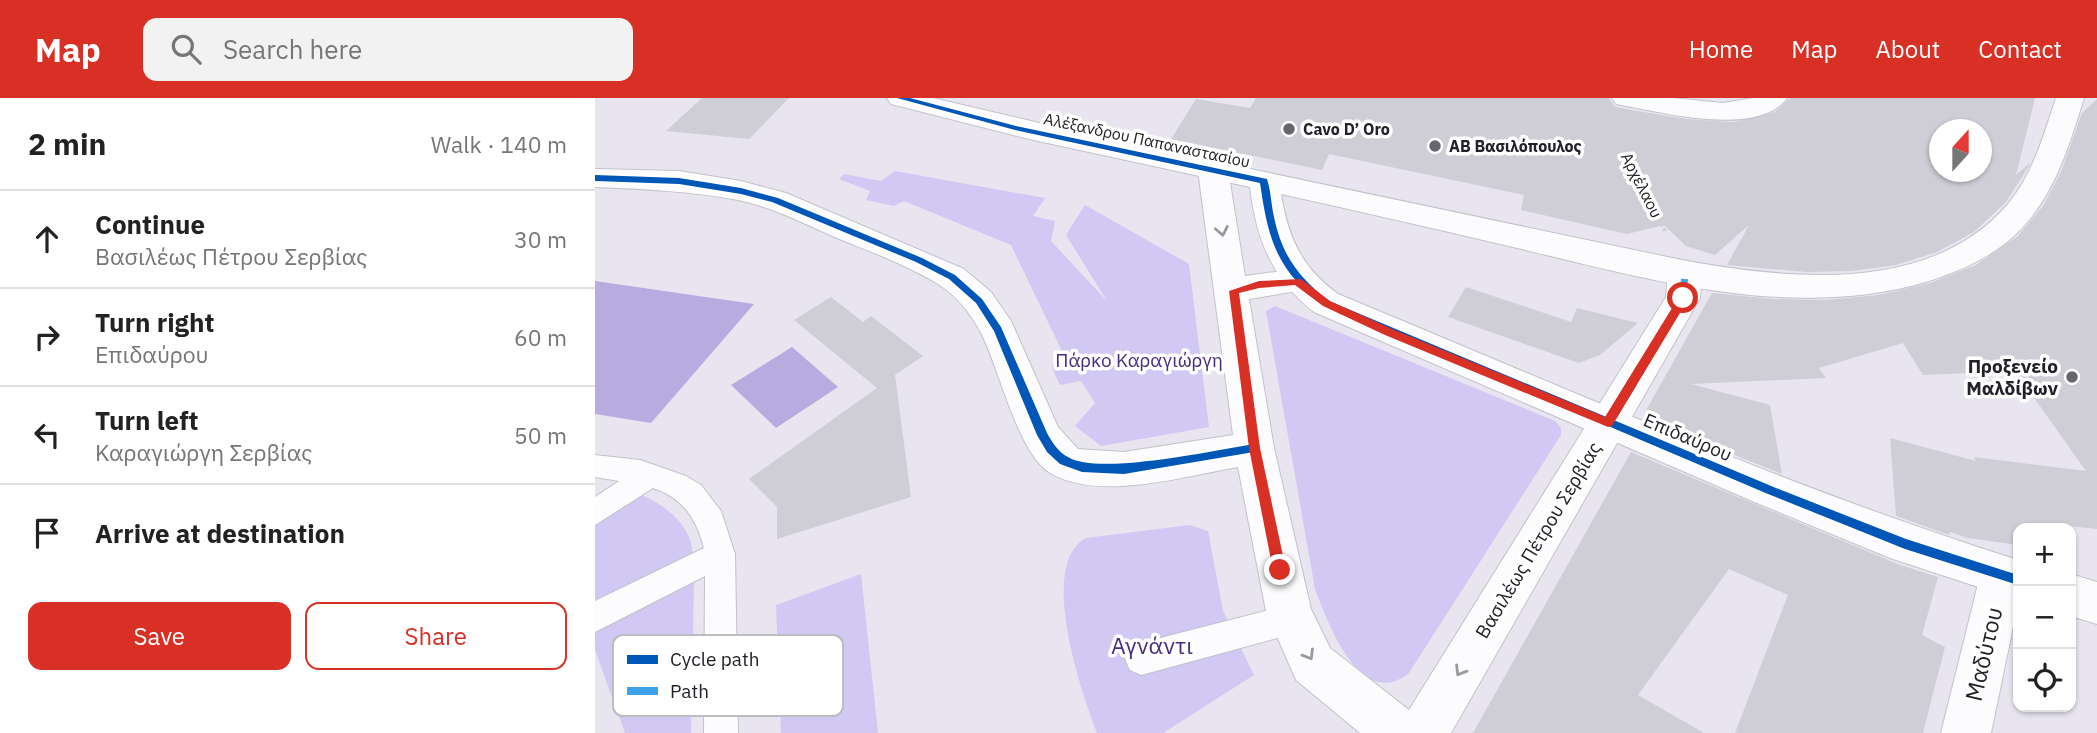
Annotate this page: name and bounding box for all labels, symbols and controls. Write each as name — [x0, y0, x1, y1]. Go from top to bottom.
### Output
search box — [143, 18, 633, 81]
text: Map — [35, 28, 101, 71]
icon: search — [167, 30, 205, 68]
text: Search here — [223, 32, 362, 66]
text: Home — [1689, 33, 1753, 65]
text: Map — [1791, 33, 1837, 65]
text: About — [1875, 33, 1940, 65]
text: Contact — [1978, 33, 2062, 65]
street label: Αλέξανδρου Παπαναστασίου — [1042, 108, 1252, 172]
place label: Cavo D’ Oro — [1303, 119, 1390, 139]
north arrow — [1929, 119, 1992, 182]
marker: Cavo D’ Oro — [1281, 121, 1297, 137]
text: 2 min — [28, 124, 106, 163]
text: Walk · 140 m — [431, 129, 567, 159]
place label: ΑΒ Βασιλόπουλος — [1449, 136, 1582, 156]
marker: ΑΒ Βασιλόπουλος — [1427, 138, 1443, 154]
street label: Αρχέλαου — [1617, 149, 1667, 221]
text: Continue — [95, 207, 205, 241]
icon: ahead — [28, 220, 66, 258]
text: 30 m — [514, 224, 567, 254]
one-way arrow — [1214, 225, 1229, 237]
text: Βασιλέως Πέτρου Σερβίας — [95, 241, 367, 271]
route start — [1667, 282, 1698, 313]
text: Turn right — [95, 305, 214, 339]
icon: right — [28, 318, 66, 356]
text: 60 m — [514, 322, 567, 352]
text: Επιδαύρου — [95, 339, 209, 369]
park label: Πάρκο Καραγιώργη — [1055, 348, 1223, 372]
place label: Προξενείο Μαλδίβων — [1966, 354, 2059, 400]
marker: Προξενείο Μαλδίβων — [2064, 369, 2080, 385]
text: Turn left — [95, 403, 198, 437]
street label: Επιδαύρου — [1640, 408, 1736, 466]
icon: left — [28, 416, 66, 454]
text: 50 m — [514, 420, 567, 450]
text: Καραγιώργη Σερβίας — [95, 437, 312, 467]
street label: Βασιλέως Πέτρου Σερβίας — [1470, 437, 1606, 643]
icon: arrive — [28, 514, 66, 552]
text: Arrive at destination — [95, 516, 345, 550]
map controls — [2013, 523, 2076, 712]
button: + — [2013, 523, 2076, 586]
route end — [1264, 554, 1295, 585]
button: − — [2013, 586, 2076, 649]
button: Save — [28, 602, 291, 670]
button: Share — [305, 602, 567, 670]
street label: Μαδύτου — [1958, 604, 2008, 704]
park label: Αγνάντι — [1111, 630, 1193, 660]
legend — [613, 635, 843, 716]
text: Cycle path — [670, 647, 759, 671]
one-way arrow — [1301, 648, 1314, 661]
button: locate — [2013, 649, 2076, 712]
one-way arrow — [1455, 663, 1468, 676]
text: Path — [670, 679, 709, 703]

